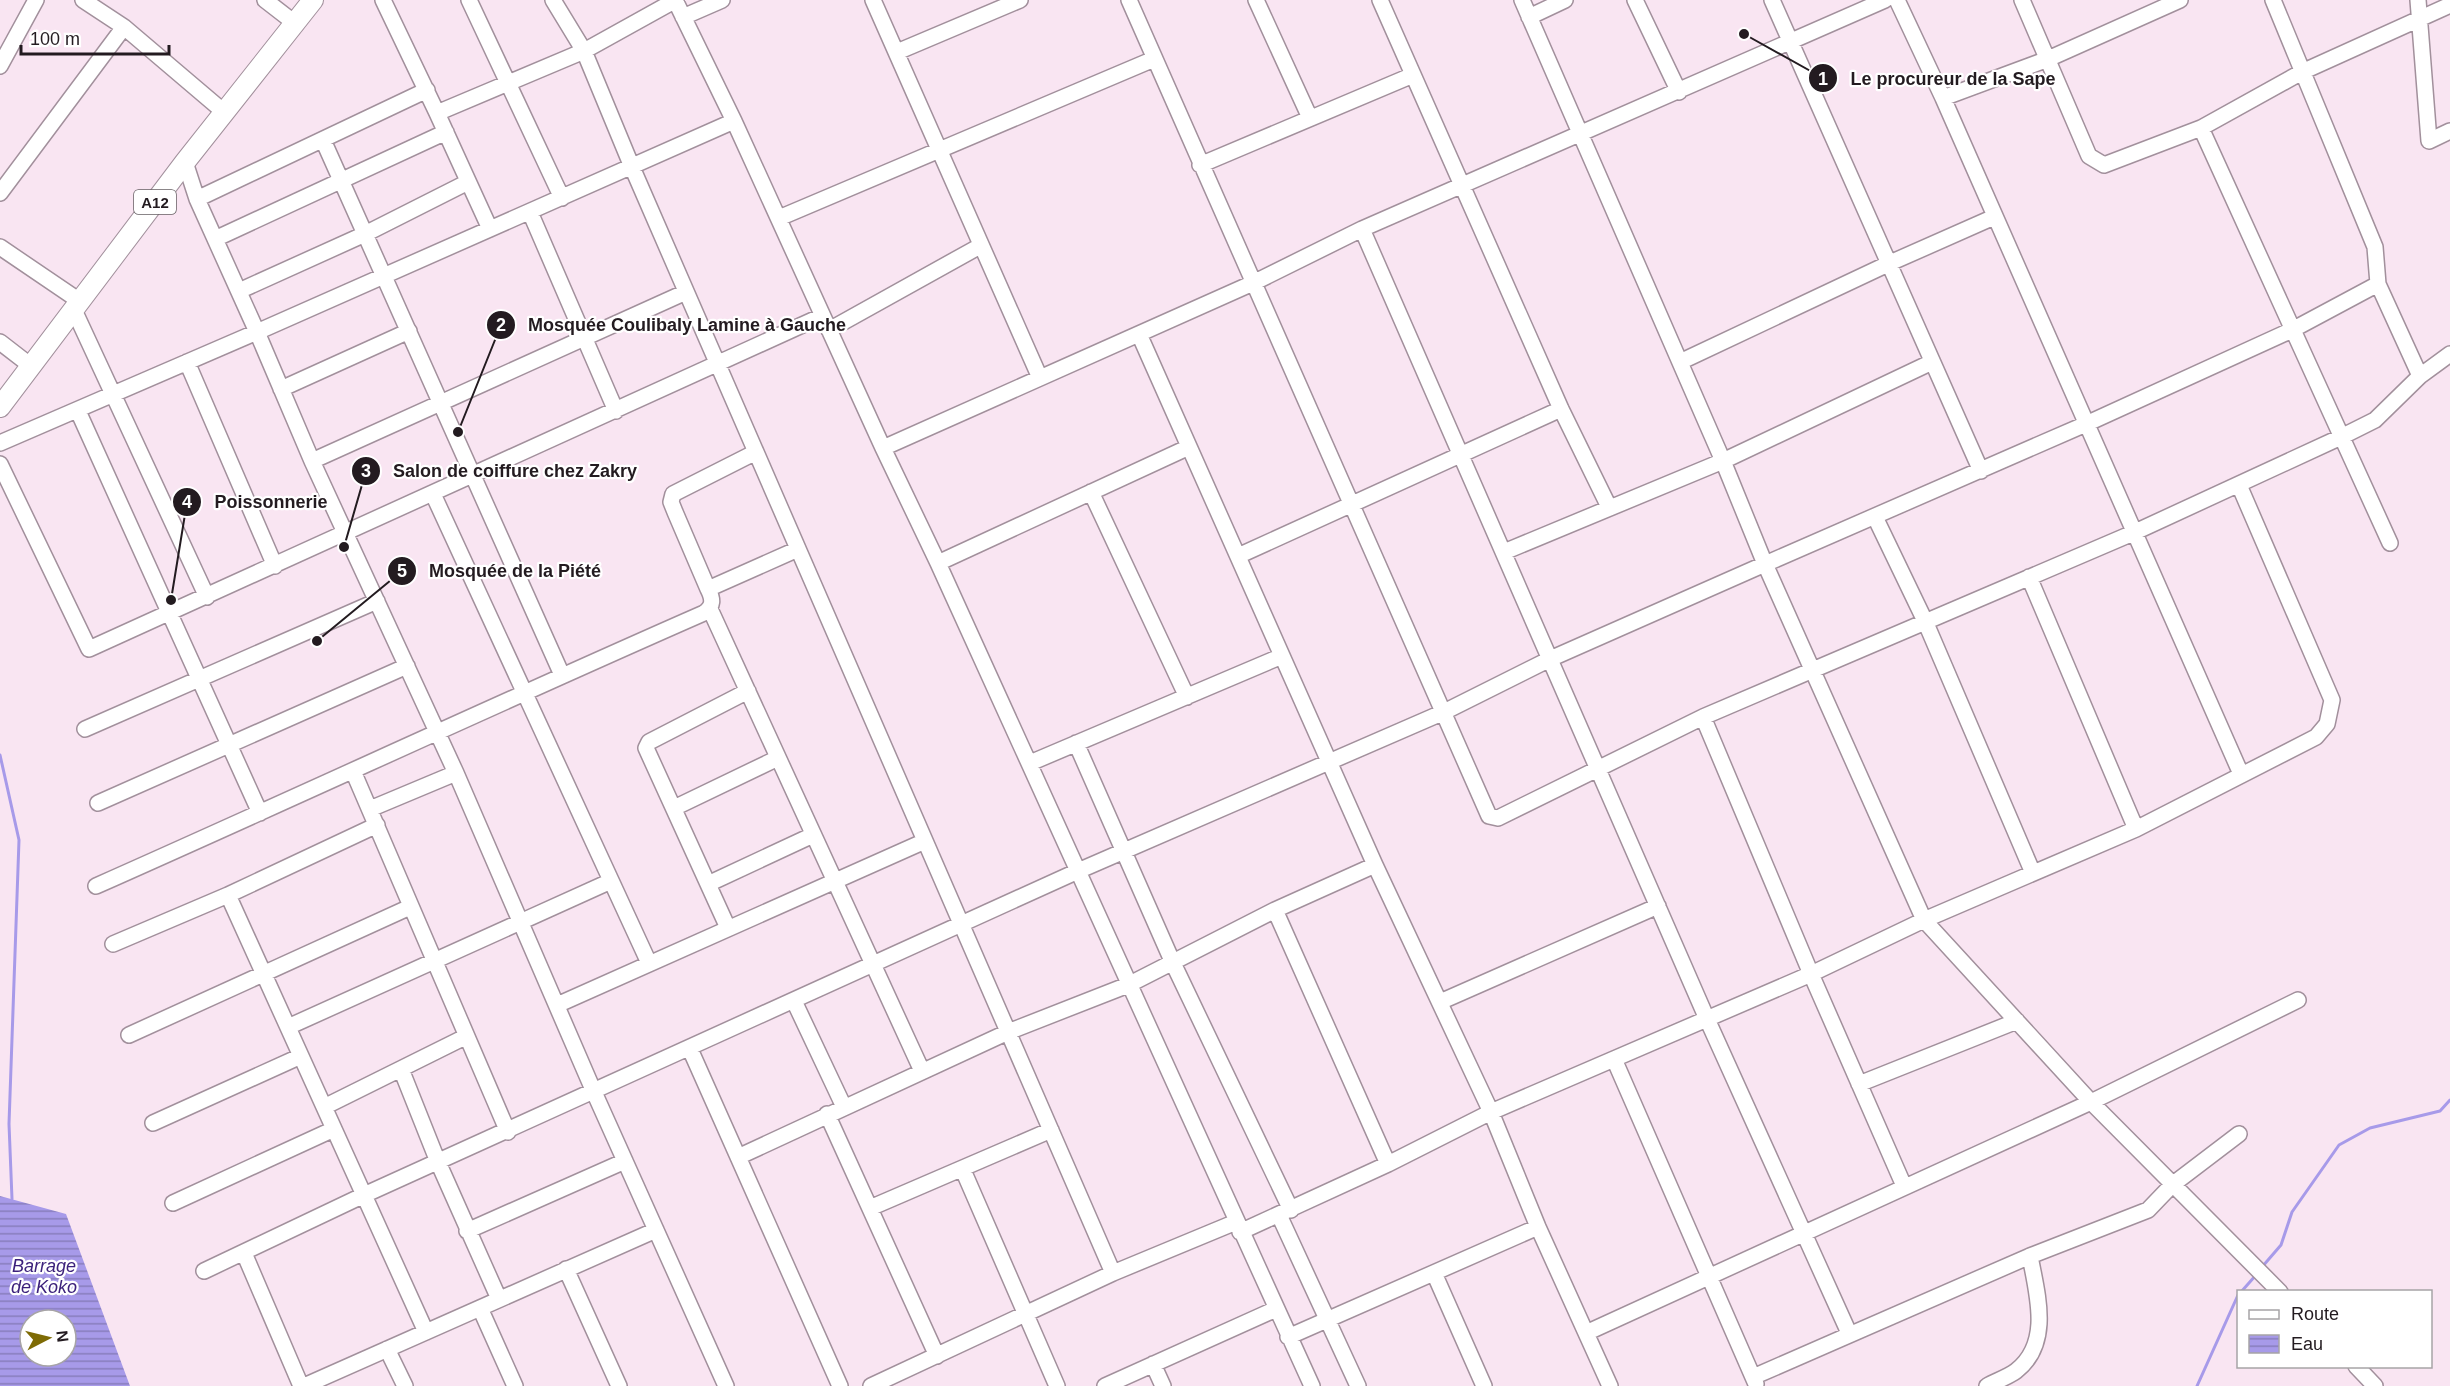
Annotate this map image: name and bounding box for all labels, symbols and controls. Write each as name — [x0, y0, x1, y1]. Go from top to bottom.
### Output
scale bar — [21, 18, 170, 56]
text: 100 m — [30, 29, 80, 49]
callout: Le procureur de la Sape — [1808, 60, 2068, 96]
text: 1 — [1818, 69, 1828, 89]
text: Le procureur de la Sape — [1850, 69, 2056, 89]
road number: A12 — [134, 190, 176, 214]
callout: Mosquée Coulibaly Lamine à Gauche — [486, 307, 858, 343]
text: 2 — [496, 315, 506, 335]
text: Mosquée Coulibaly Lamine à Gauche — [528, 315, 846, 335]
callout: Salon de coiffure chez Zakry — [351, 453, 649, 489]
text: 3 — [361, 461, 371, 481]
text: Salon de coiffure chez Zakry — [393, 461, 637, 481]
callout: Poissonnerie — [172, 484, 339, 520]
text: 4 — [182, 492, 192, 512]
text: Poissonnerie — [214, 492, 328, 512]
callout: Mosquée de la Piété — [387, 553, 613, 589]
text: 5 — [397, 561, 407, 581]
text: Mosquée de la Piété — [429, 561, 601, 581]
water label: Barrage de Koko — [11, 1256, 77, 1297]
legend — [2237, 1290, 2432, 1368]
text: Route — [2291, 1304, 2339, 1324]
north arrow — [18, 1308, 78, 1368]
text: N — [53, 1329, 72, 1343]
text: Eau — [2291, 1334, 2323, 1354]

